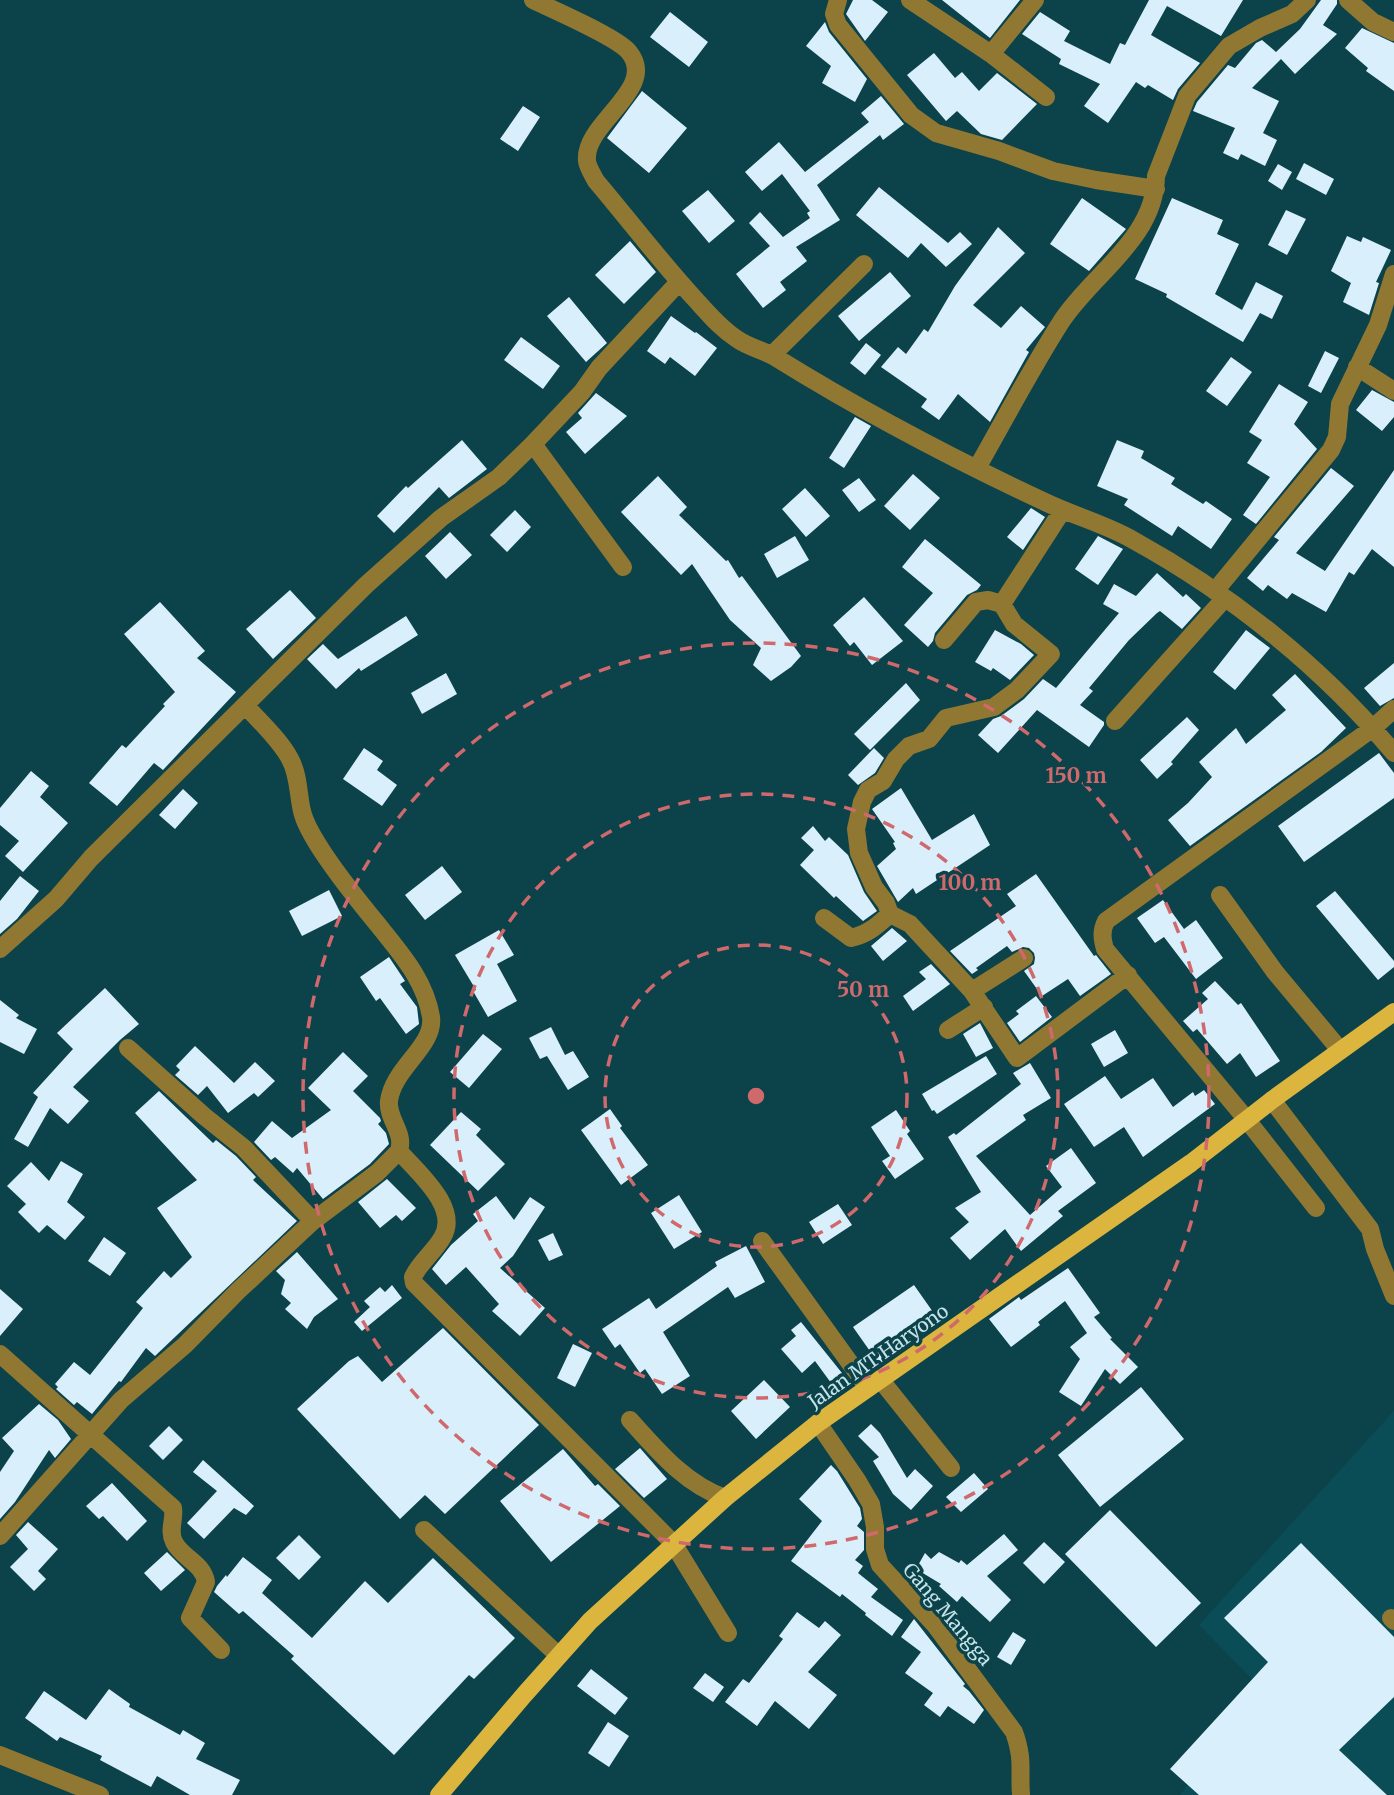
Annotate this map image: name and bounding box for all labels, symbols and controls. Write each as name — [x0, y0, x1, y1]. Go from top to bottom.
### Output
text: 150 m — [1045, 762, 1107, 789]
text: 100 m — [939, 869, 1001, 896]
text: 50 m — [837, 976, 889, 1003]
centre of rings — [744, 1084, 768, 1108]
street label: Jalan MT Haryono — [802, 1299, 953, 1414]
street label: Gang Mangga — [898, 1558, 998, 1670]

